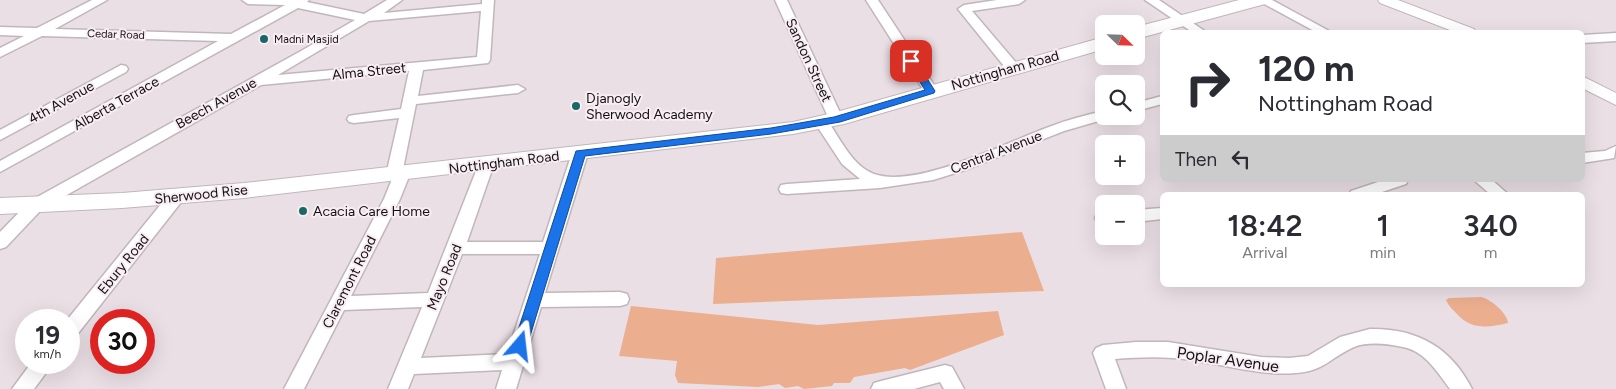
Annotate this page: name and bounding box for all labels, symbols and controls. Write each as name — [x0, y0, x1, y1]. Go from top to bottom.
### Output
north arrow — [1095, 15, 1145, 65]
map controls — [1095, 15, 1145, 245]
street label: Sandon Street — [782, 16, 835, 105]
street label: Cedar Road — [87, 27, 145, 42]
marker: Madni Masjid — [258, 33, 270, 45]
place label: Madni Masjid — [274, 33, 339, 46]
pin — [890, 40, 932, 82]
icon: arrive — [897, 47, 925, 75]
street label: Nottingham Road — [949, 47, 1061, 94]
text: 120 m — [1258, 48, 1355, 90]
icon: right — [1175, 50, 1240, 115]
street label: Alma Street — [331, 59, 407, 84]
street label: Alberta Terrace — [70, 73, 162, 134]
street label: Beech Avenue — [173, 74, 260, 133]
button: search — [1095, 75, 1145, 125]
street label: 4th Avenue — [25, 77, 97, 127]
place label: Djanogly Sherwood Academy — [586, 90, 713, 123]
text: Nottingham Road — [1258, 90, 1433, 117]
marker: Djanogly Sherwood Academy — [570, 100, 582, 112]
street label: Central Avenue — [948, 127, 1045, 178]
button: + — [1095, 135, 1145, 185]
icon: left — [1227, 145, 1255, 173]
street label: Nottingham Road — [448, 147, 560, 178]
text: Then — [1175, 148, 1217, 171]
street label: Sherwood Rise — [154, 181, 249, 208]
button: − — [1095, 195, 1145, 245]
place label: Acacia Care Home — [313, 203, 430, 220]
marker: Acacia Care Home — [297, 205, 309, 217]
text: 18:42 — [1227, 207, 1303, 244]
text: 1 — [1377, 207, 1389, 244]
text: 340 — [1463, 207, 1518, 244]
street label: Ebury Road — [94, 231, 153, 298]
street label: Claremont Road — [319, 233, 380, 331]
street label: Mayo Road — [423, 242, 465, 313]
text: Arrival — [1242, 243, 1287, 262]
text: min — [1370, 243, 1396, 262]
text: m — [1484, 243, 1497, 262]
speed limit sign: 30 — [90, 309, 155, 374]
position arrow — [493, 319, 545, 371]
text: 19 — [35, 320, 60, 350]
street label: Poplar Avenue — [1176, 343, 1280, 376]
text: km/h — [34, 347, 61, 361]

